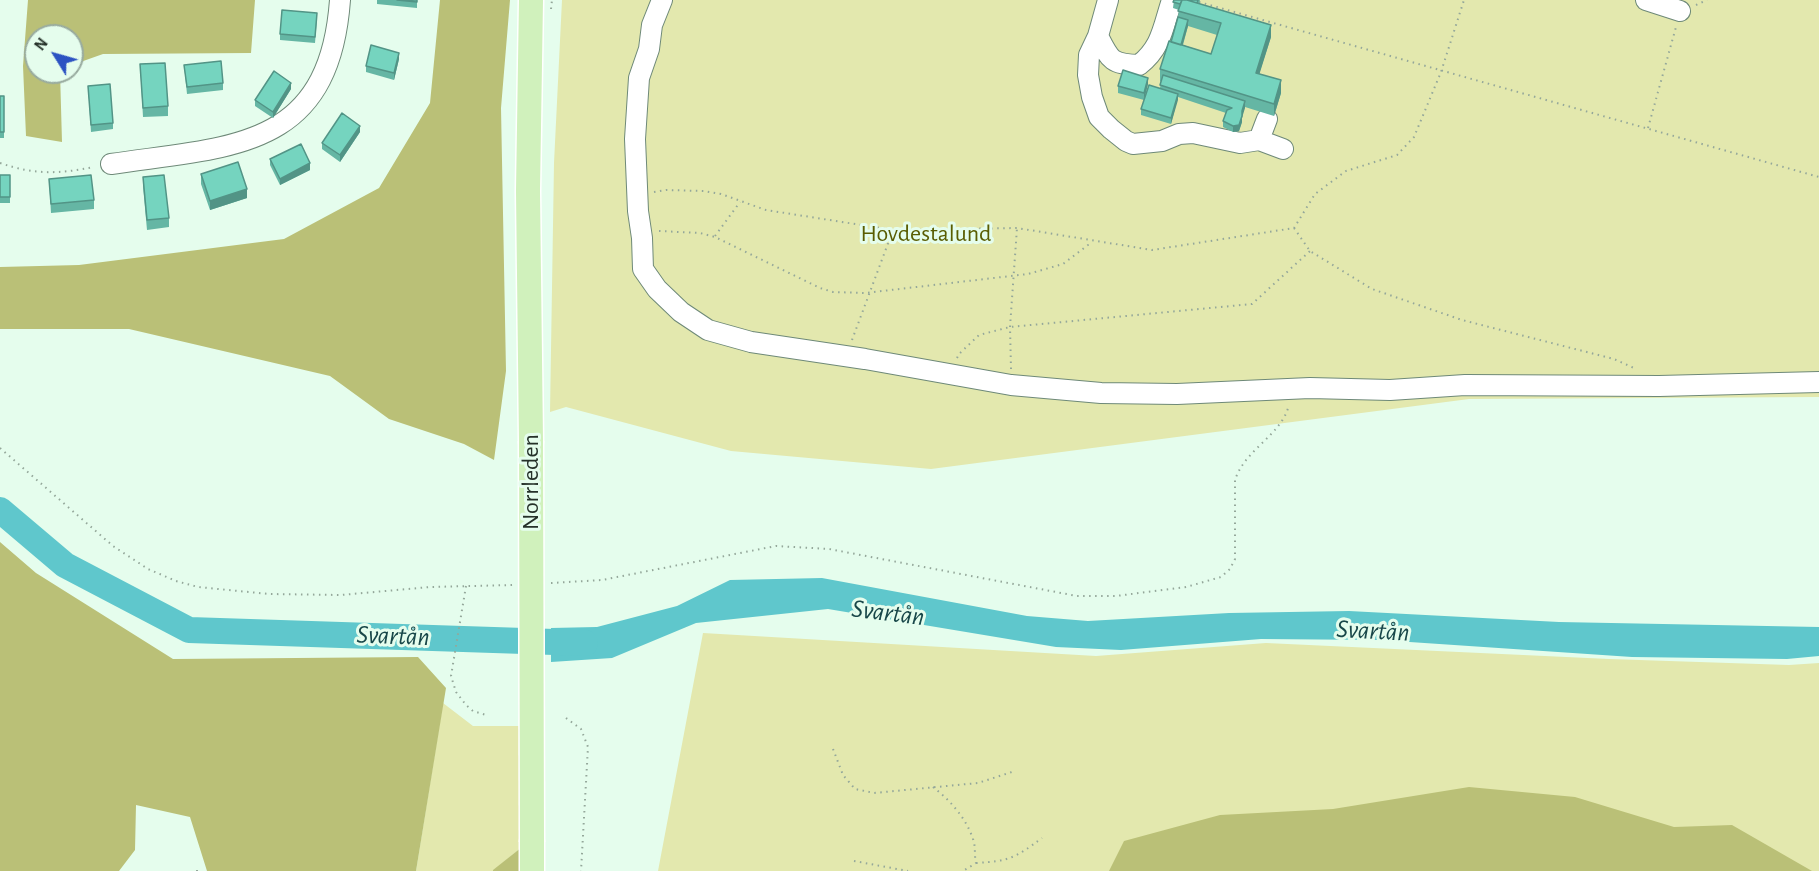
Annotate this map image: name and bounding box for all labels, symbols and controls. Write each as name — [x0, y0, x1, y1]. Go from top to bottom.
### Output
north arrow — [24, 24, 84, 84]
text: N — [31, 35, 51, 54]
park label: Hovdestalund — [860, 220, 992, 248]
street label: Norrleden — [517, 434, 545, 530]
water label: Svartån — [850, 593, 926, 633]
water label: Svartån — [1336, 614, 1410, 648]
water label: Svartån — [356, 619, 430, 653]

